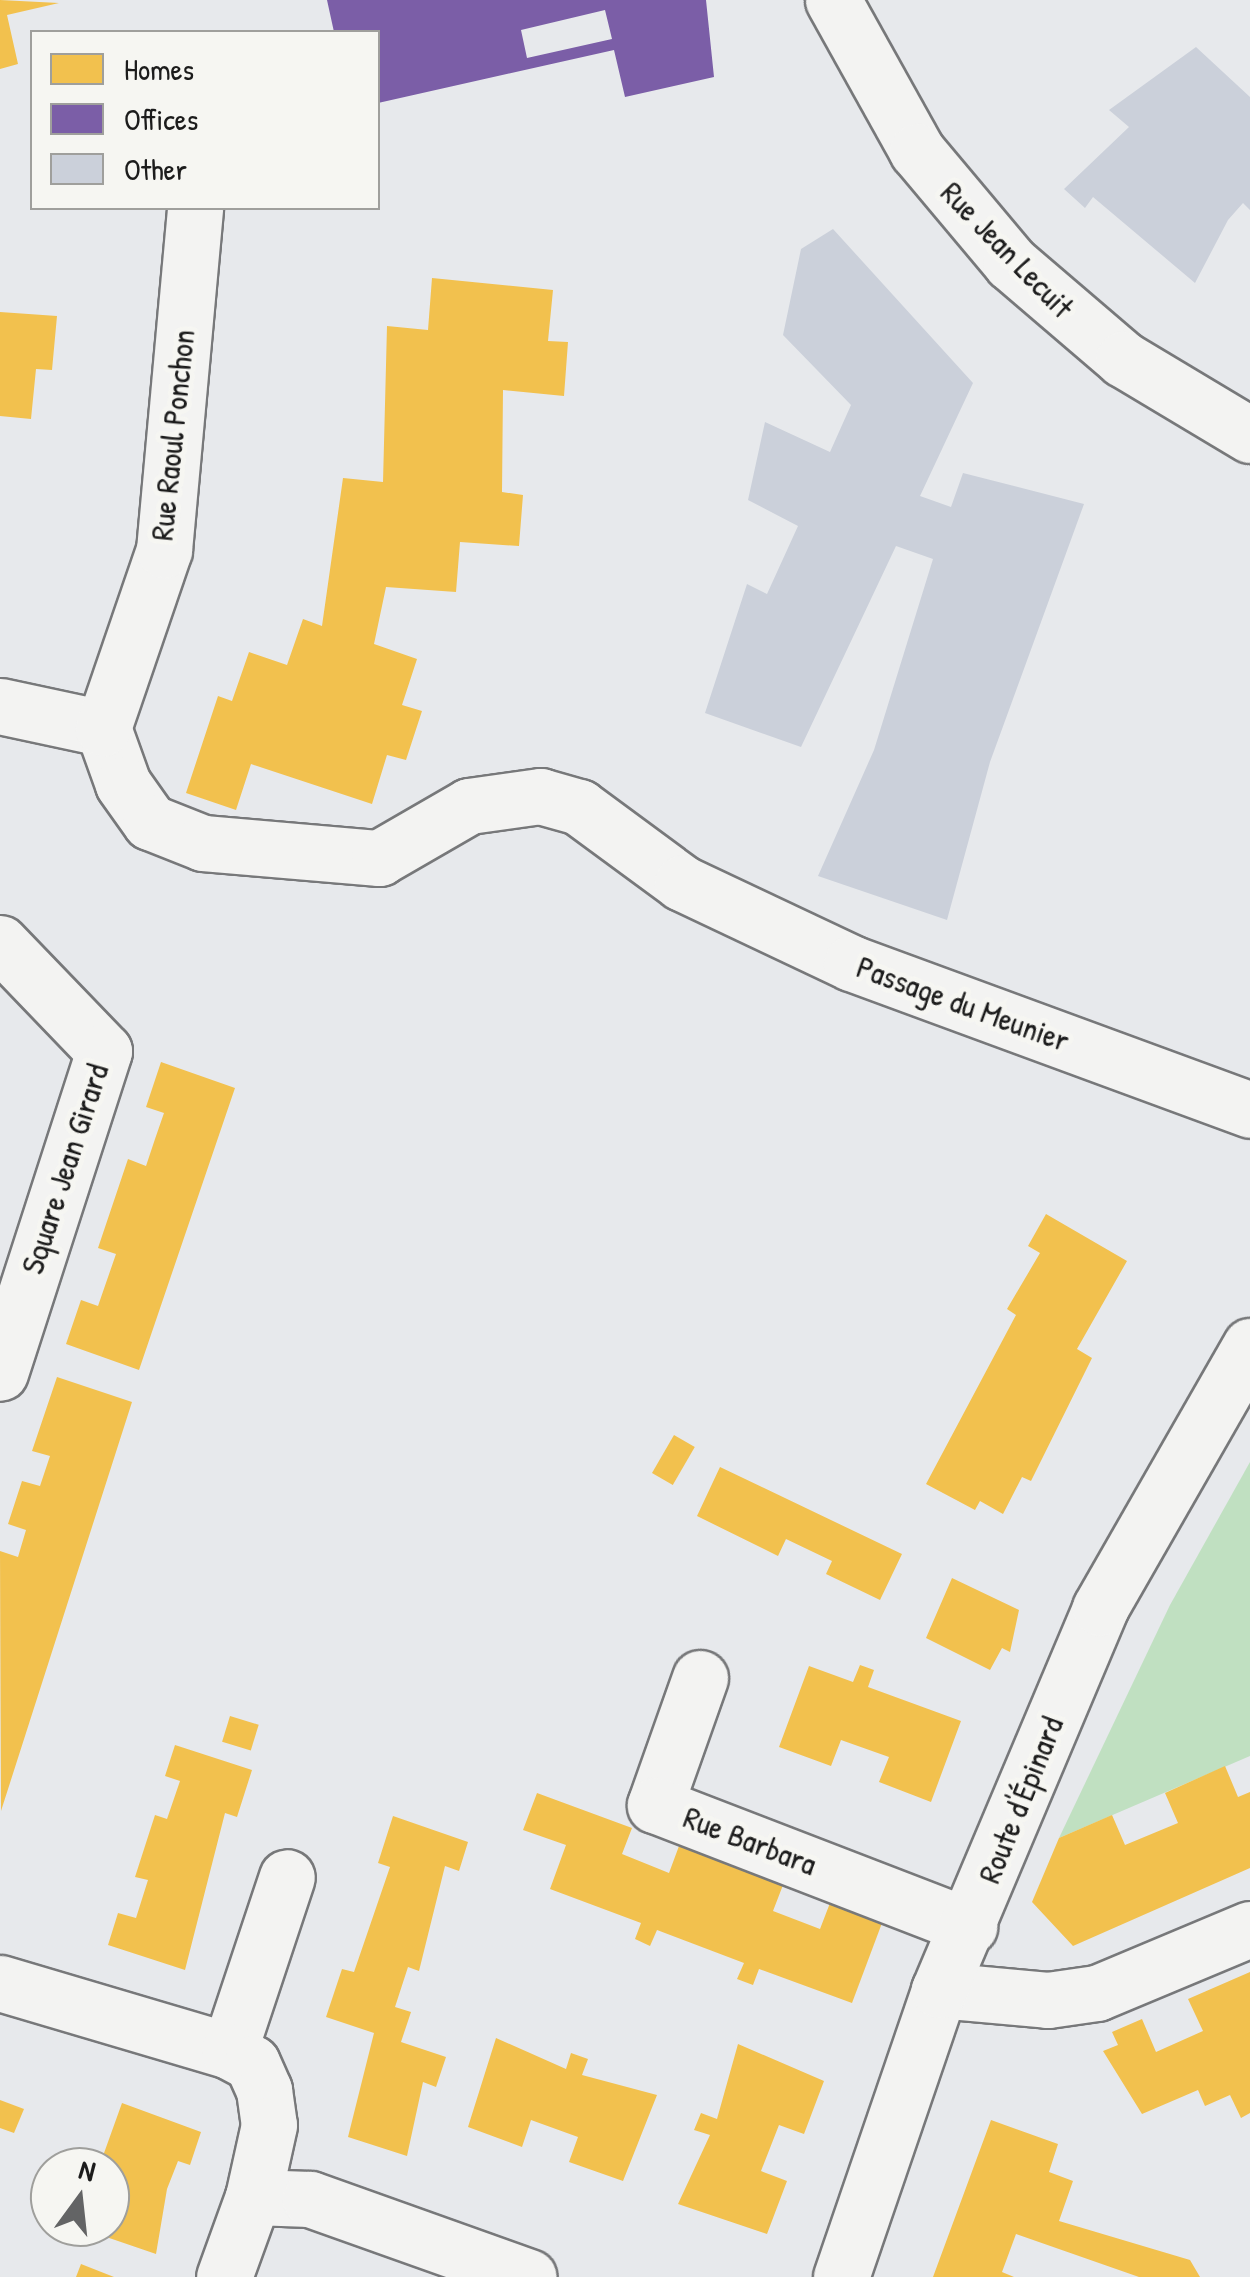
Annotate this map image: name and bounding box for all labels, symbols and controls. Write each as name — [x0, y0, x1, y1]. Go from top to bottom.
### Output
legend — [30, 30, 380, 210]
text: Homes — [124, 49, 194, 89]
text: Offices — [124, 99, 198, 139]
text: Other — [124, 149, 187, 189]
street label: Rue Jean Lecuit — [933, 174, 1081, 326]
street label: Rue Raoul Ponchon — [143, 328, 203, 542]
street label: Passage du Meunier — [851, 948, 1075, 1060]
street label: Square Jean Girard — [13, 1059, 117, 1279]
street label: Route d'Épinard — [970, 1711, 1072, 1889]
street label: Rue Barbara — [678, 1798, 822, 1884]
north arrow — [30, 2147, 130, 2247]
text: N — [75, 2150, 99, 2190]

